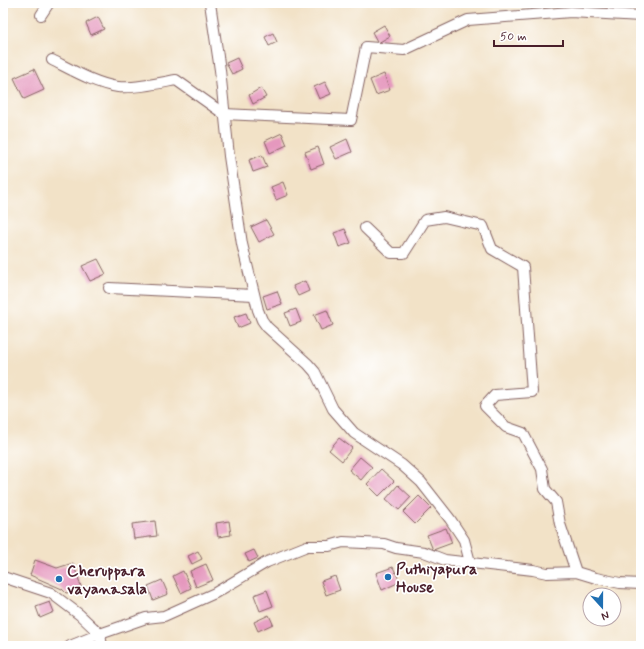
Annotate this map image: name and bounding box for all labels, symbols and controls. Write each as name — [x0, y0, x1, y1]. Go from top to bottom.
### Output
scale bar — [494, 22, 563, 48]
text: 50 m — [500, 29, 527, 45]
place label: Puthiyapura House — [396, 559, 477, 598]
place label: Cheruppara vayanasala — [67, 561, 147, 600]
marker: Puthiyapura House — [383, 572, 393, 582]
marker: Cheruppara vayanasala — [54, 574, 64, 584]
north arrow — [582, 587, 622, 627]
text: N — [599, 608, 611, 623]

